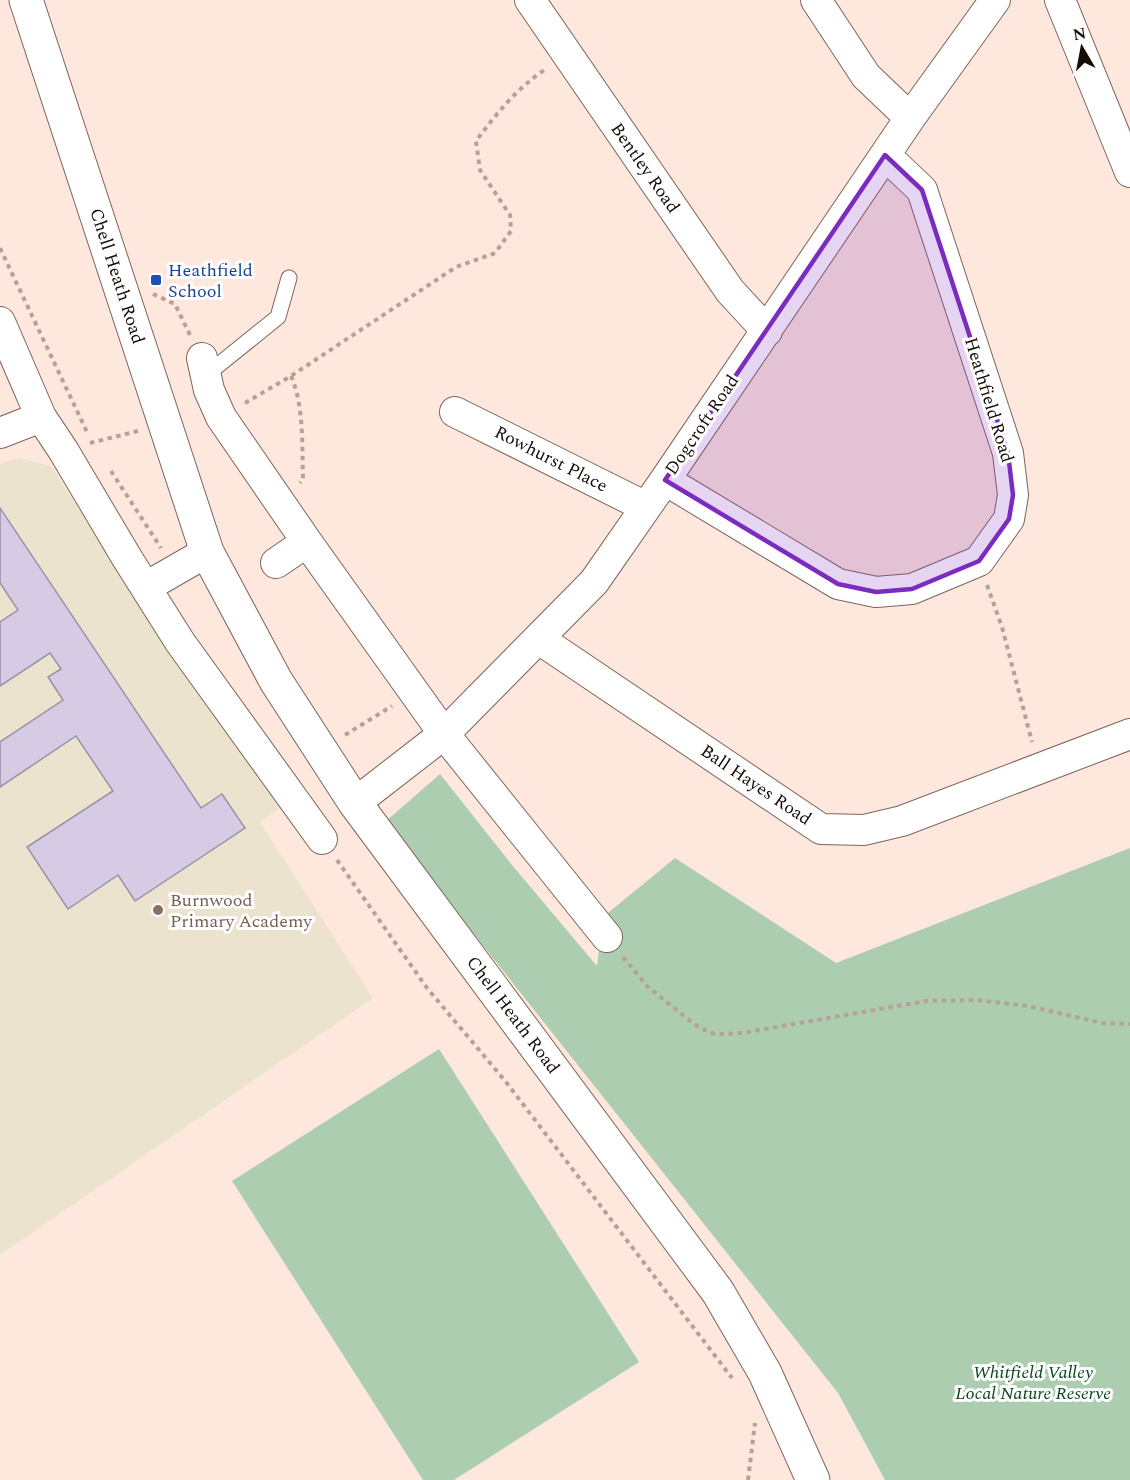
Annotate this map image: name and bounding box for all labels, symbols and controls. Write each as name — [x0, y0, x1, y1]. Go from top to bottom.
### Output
north arrow — [1052, 18, 1112, 78]
text: N — [1071, 21, 1088, 47]
street label: Bentley Road — [604, 117, 686, 219]
street label: Chell Heath Road — [82, 205, 152, 347]
place label: Heathfield School — [168, 257, 253, 305]
marker: Heathfield School — [149, 273, 163, 287]
street label: Heathfield Road — [957, 334, 1021, 466]
street label: Dogcroft Road — [658, 369, 746, 481]
street label: Rowhurst Place — [490, 419, 612, 499]
street label: Ball Hayes Road — [695, 738, 817, 832]
place label: Burnwood Primary Academy — [170, 887, 313, 935]
marker: Burnwood Primary Academy — [151, 903, 165, 917]
street label: Chell Heath Road — [460, 950, 566, 1080]
park label: Whitfield Valley Local Nature Reserve — [955, 1359, 1111, 1407]

